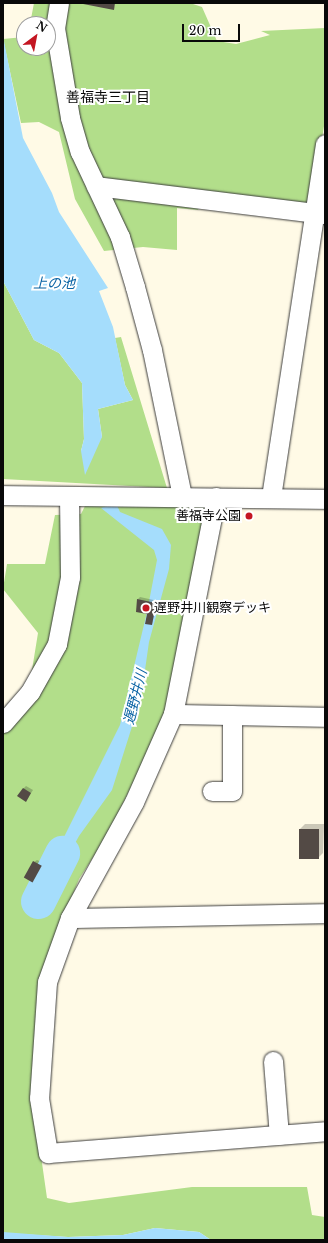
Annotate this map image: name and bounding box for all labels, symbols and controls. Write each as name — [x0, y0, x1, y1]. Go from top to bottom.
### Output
north arrow — [16, 16, 56, 56]
scale bar — [184, 16, 242, 42]
text: N — [34, 18, 50, 35]
text: 20 m — [189, 23, 221, 38]
district label: 善福寺三丁目 — [66, 89, 150, 105]
water label: 上の池 — [33, 275, 75, 291]
place label: 善福寺公園 — [176, 508, 241, 524]
marker: 善福寺公園 — [244, 511, 254, 521]
place label: 遅野井川観察デッキ — [154, 600, 271, 616]
marker: 遅野井川観察デッキ — [141, 603, 151, 613]
water label: 遅野井川 — [120, 668, 150, 726]

